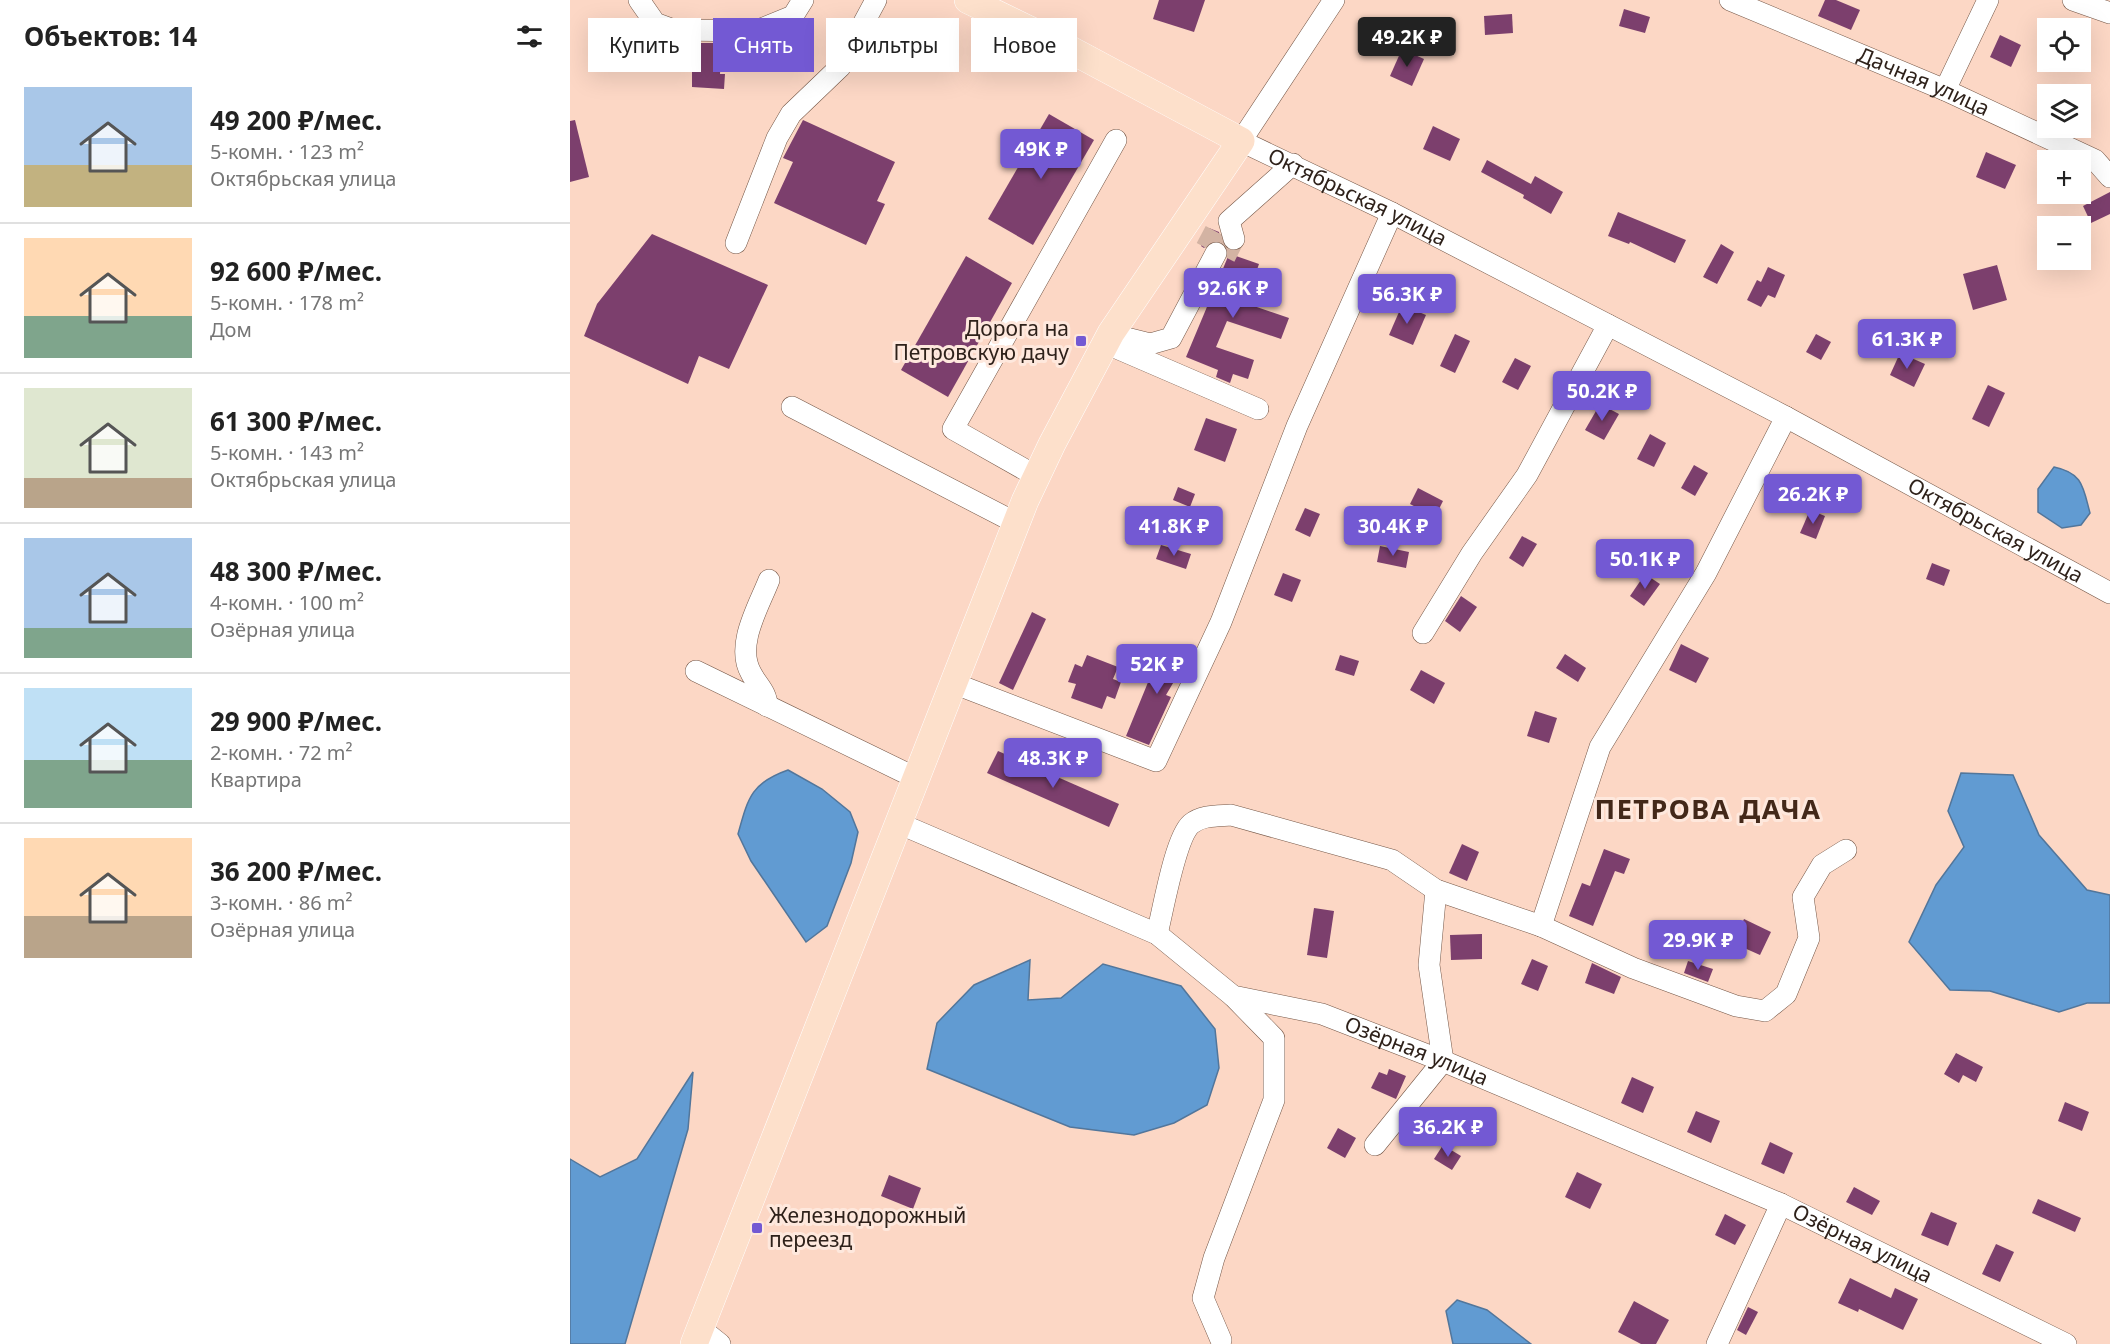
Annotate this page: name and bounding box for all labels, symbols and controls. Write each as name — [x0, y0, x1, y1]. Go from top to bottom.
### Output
pin: 49.2K ₽ — [1352, 17, 1462, 68]
text: Объектов: 14 — [24, 18, 197, 54]
chip: Купить — [588, 18, 701, 72]
chip: Снять — [713, 18, 814, 72]
chip: Фильтры — [826, 18, 959, 72]
chip: Новое — [971, 18, 1077, 72]
map controls — [2037, 18, 2091, 270]
button: locate — [2037, 18, 2091, 72]
icon: filters — [513, 20, 546, 53]
text: 49.2K ₽ — [1372, 23, 1442, 50]
street label: Дачная улица — [1854, 40, 1994, 122]
button: layers — [2037, 84, 2091, 138]
text: 49 200 ₽/мес. — [210, 102, 382, 138]
icon: home — [72, 111, 144, 183]
pin: 49K ₽ — [999, 129, 1083, 180]
text: 49K ₽ — [1014, 135, 1068, 162]
text: 5-комн. · 123 m² — [210, 138, 364, 165]
street label: Октябрьская улица — [1264, 141, 1452, 252]
button: + — [2037, 150, 2091, 204]
text: Октябрьская улица — [210, 165, 396, 192]
button: − — [2037, 216, 2091, 270]
text: 92 600 ₽/мес. — [210, 253, 382, 289]
icon: home — [72, 262, 144, 334]
pin: 92.6K ₽ — [1178, 268, 1288, 319]
text: 92.6K ₽ — [1198, 274, 1268, 301]
pin: 56.3K ₽ — [1352, 274, 1462, 325]
text: 56.3K ₽ — [1372, 280, 1442, 307]
text: 5-комн. · 178 m² — [210, 289, 364, 316]
place label: Дорога на Петровскую дачу — [893, 314, 1069, 366]
text: Дом — [210, 316, 252, 343]
pin: 61.3K ₽ — [1852, 319, 1962, 370]
text: 61.3K ₽ — [1872, 325, 1942, 352]
marker: Дорога на Петровскую дачу — [1074, 334, 1088, 348]
pin: 50.2K ₽ — [1547, 371, 1657, 422]
text: 50.2K ₽ — [1567, 377, 1637, 404]
text: 61 300 ₽/мес. — [210, 403, 382, 439]
icon: home — [72, 412, 144, 484]
text: 5-комн. · 143 m² — [210, 439, 364, 466]
text: Октябрьская улица — [210, 466, 396, 493]
street label: Октябрьская улица — [1903, 471, 2088, 589]
pin: 26.2K ₽ — [1758, 474, 1868, 525]
text: 26.2K ₽ — [1778, 480, 1848, 507]
pin: 41.8K ₽ — [1119, 506, 1229, 557]
pin: 30.4K ₽ — [1338, 506, 1448, 557]
text: 41.8K ₽ — [1139, 512, 1209, 539]
text: 30.4K ₽ — [1358, 512, 1428, 539]
pin: 50.1K ₽ — [1590, 539, 1700, 590]
text: 50.1K ₽ — [1610, 545, 1680, 572]
text: 48 300 ₽/мес. — [210, 553, 382, 589]
icon: home — [72, 562, 144, 634]
text: 4-комн. · 100 m² — [210, 589, 364, 616]
text: Озёрная улица — [210, 616, 355, 643]
pin: 52K ₽ — [1115, 644, 1199, 695]
text: 52K ₽ — [1130, 650, 1184, 677]
text: 29 900 ₽/мес. — [210, 703, 382, 739]
icon: home — [72, 712, 144, 784]
pin: 48.3K ₽ — [998, 738, 1108, 789]
text: 2-комн. · 72 m² — [210, 739, 353, 766]
text: 48.3K ₽ — [1018, 744, 1088, 771]
text: Квартира — [210, 766, 302, 793]
district label: ПЕТРОВА ДАЧА — [1595, 790, 1821, 827]
text: 36 200 ₽/мес. — [210, 853, 382, 889]
icon: home — [72, 862, 144, 934]
text: 3-комн. · 86 m² — [210, 889, 353, 916]
text: Озёрная улица — [210, 916, 355, 943]
pin: 29.9K ₽ — [1643, 920, 1753, 971]
text: 29.9K ₽ — [1663, 926, 1733, 953]
street label: Озёрная улица — [1341, 1009, 1493, 1092]
pin: 36.2K ₽ — [1393, 1107, 1503, 1158]
text: 36.2K ₽ — [1413, 1113, 1483, 1140]
street label: Озёрная улица — [1788, 1197, 1937, 1289]
place label: Железнодорожный переезд — [769, 1201, 966, 1253]
marker: Железнодорожный переезд — [750, 1221, 764, 1235]

